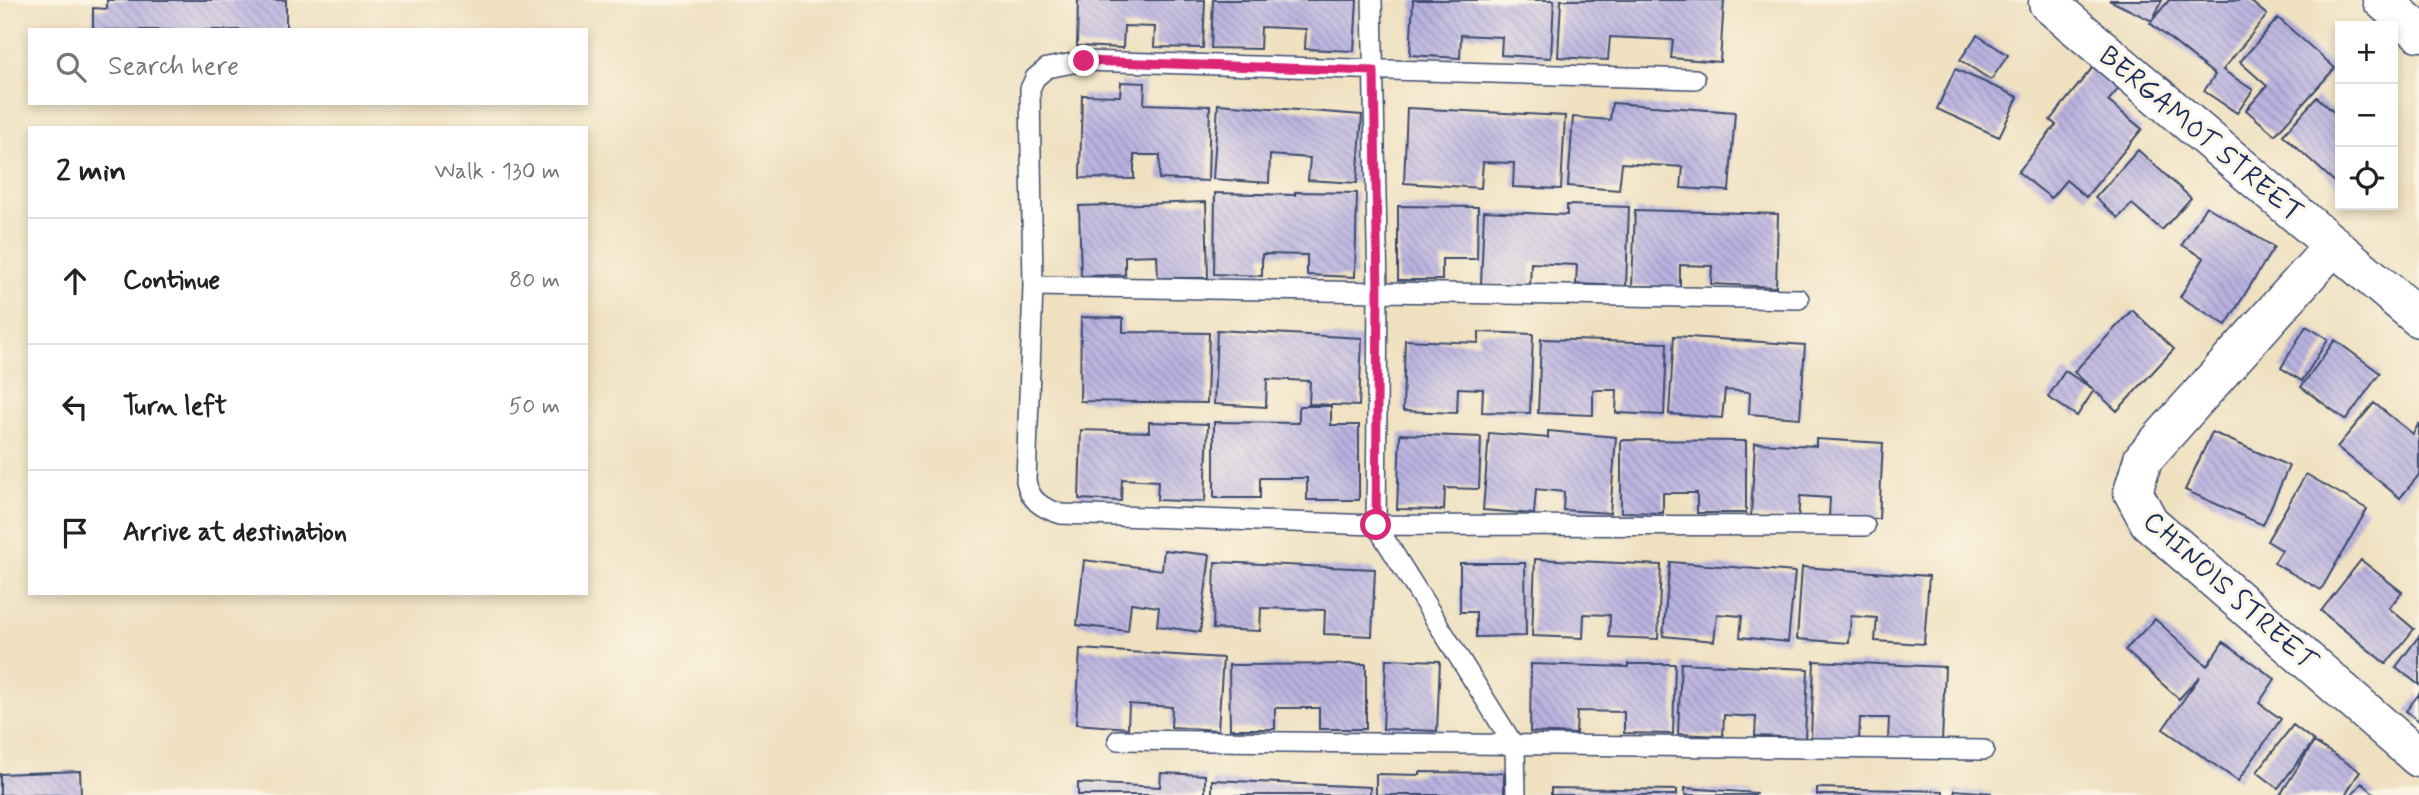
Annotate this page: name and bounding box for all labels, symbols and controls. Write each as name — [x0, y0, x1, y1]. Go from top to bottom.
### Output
map controls — [2335, 21, 2398, 210]
button: + — [2335, 21, 2398, 84]
search box — [28, 28, 588, 105]
street label: BERGAMOT STREET — [2090, 38, 2310, 231]
route end — [1068, 45, 1099, 76]
icon: search — [52, 48, 90, 86]
text: Search here — [108, 50, 239, 84]
button: − — [2335, 84, 2398, 147]
button: locate — [2335, 147, 2398, 210]
text: 2 min — [56, 152, 126, 191]
text: Walk · 130 m — [434, 157, 560, 187]
icon: ahead — [56, 262, 94, 300]
text: Continue — [123, 264, 220, 298]
text: 80 m — [509, 266, 560, 296]
icon: left — [56, 388, 94, 426]
text: Turn left — [123, 390, 227, 424]
text: 50 m — [509, 392, 560, 422]
street label: CHINOIS STREET — [2134, 504, 2325, 681]
route start — [1360, 509, 1391, 540]
icon: arrive — [56, 514, 94, 552]
text: Arrive at destination — [123, 516, 347, 550]

